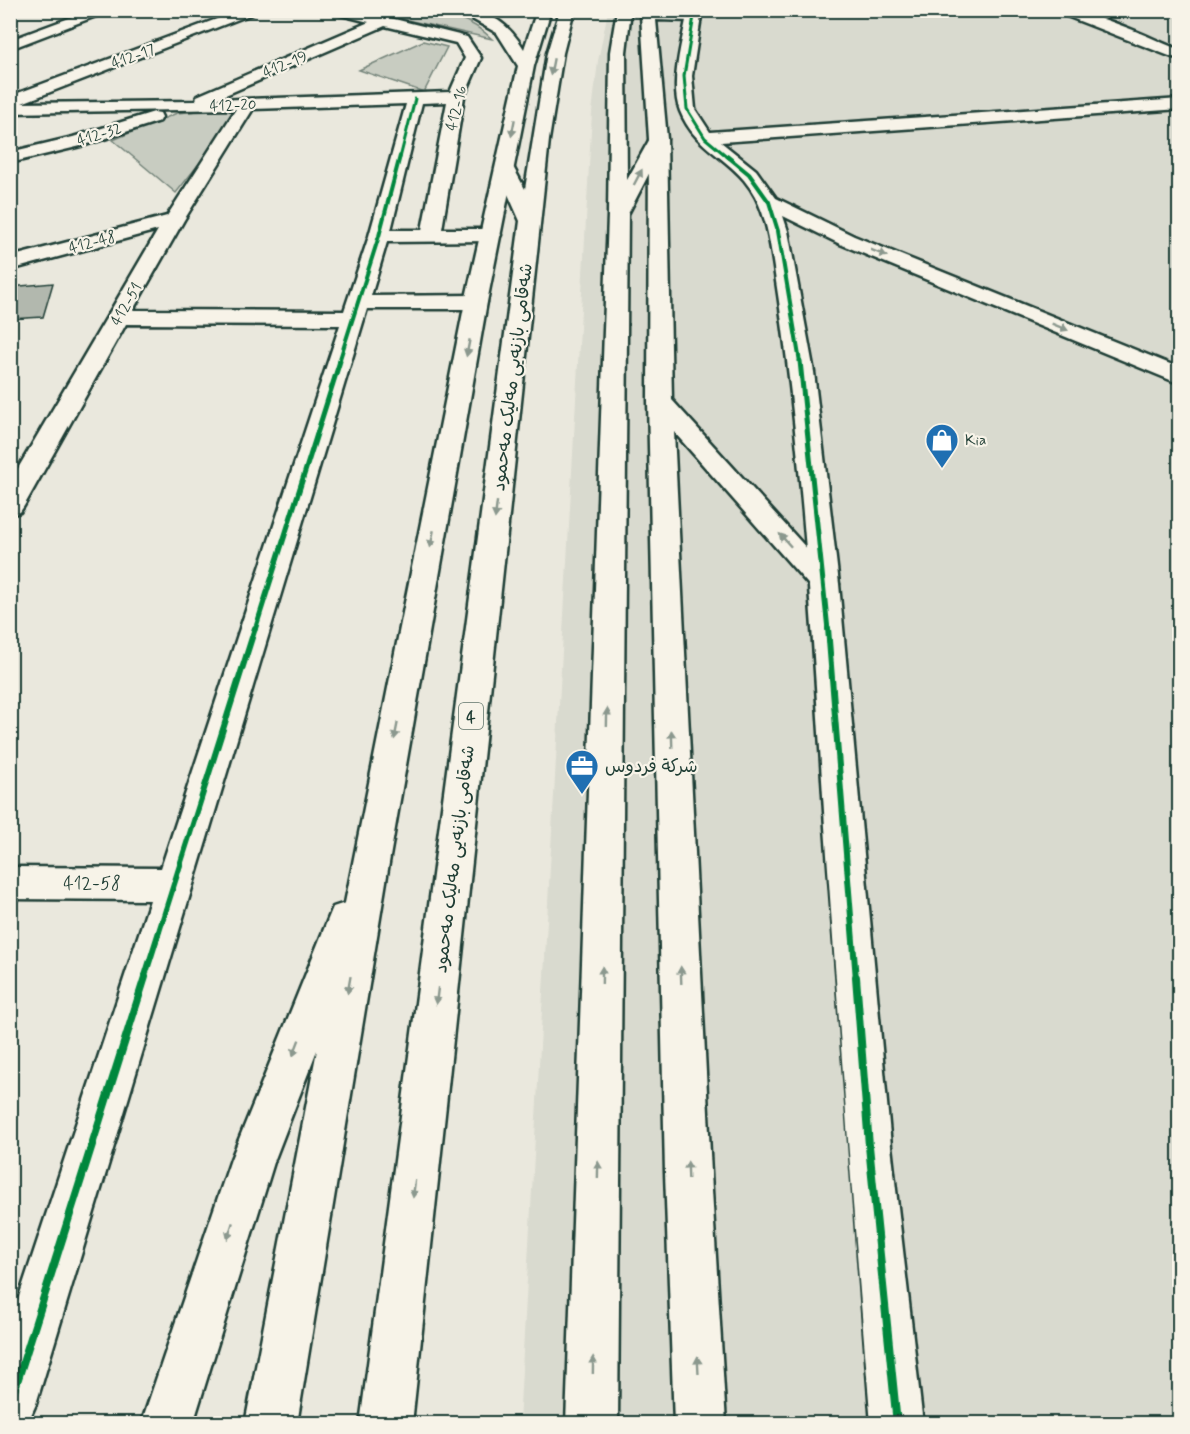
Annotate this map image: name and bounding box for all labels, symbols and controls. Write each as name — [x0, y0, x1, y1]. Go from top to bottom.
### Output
street label: 412-17 — [109, 40, 158, 74]
street label: 412-19 — [260, 47, 311, 83]
one-way arrow — [547, 58, 556, 77]
street label: 412-16 — [442, 84, 472, 133]
street label: 412-20 — [209, 95, 257, 117]
one-way arrow — [508, 118, 517, 137]
street label: 412-32 — [75, 119, 124, 151]
one-way arrow — [633, 168, 643, 185]
street label: 412-48 — [67, 227, 118, 259]
one-way arrow — [871, 248, 889, 258]
street label: شەقامی بازنەیی مەلیک مەحمود — [487, 262, 539, 492]
street label: 412-51 — [107, 279, 147, 330]
one-way arrow — [1051, 322, 1069, 332]
one-way arrow — [463, 338, 472, 357]
shop icon: Kia — [924, 422, 960, 469]
place label: Kia — [965, 431, 986, 451]
one-way arrow — [491, 501, 501, 520]
one-way arrow — [427, 530, 436, 549]
one-way arrow — [779, 533, 792, 548]
road number: 4 — [459, 703, 483, 729]
one-way arrow — [602, 708, 612, 727]
one-way arrow — [391, 722, 400, 741]
one-way arrow — [667, 729, 677, 748]
street label: شەقامی بازنەیی مەلیک مەحمود — [429, 744, 481, 974]
office icon: شركة فردوس — [564, 748, 600, 795]
place label: شركة فردوس — [605, 755, 698, 779]
street label: 412-58 — [63, 872, 121, 896]
one-way arrow — [597, 966, 607, 985]
one-way arrow — [676, 966, 685, 985]
one-way arrow — [344, 975, 353, 994]
one-way arrow — [433, 986, 442, 1005]
one-way arrow — [291, 1039, 301, 1057]
one-way arrow — [593, 1161, 602, 1180]
one-way arrow — [683, 1161, 692, 1180]
one-way arrow — [409, 1180, 419, 1199]
one-way arrow — [225, 1222, 234, 1240]
one-way arrow — [589, 1356, 598, 1375]
one-way arrow — [693, 1356, 702, 1375]

